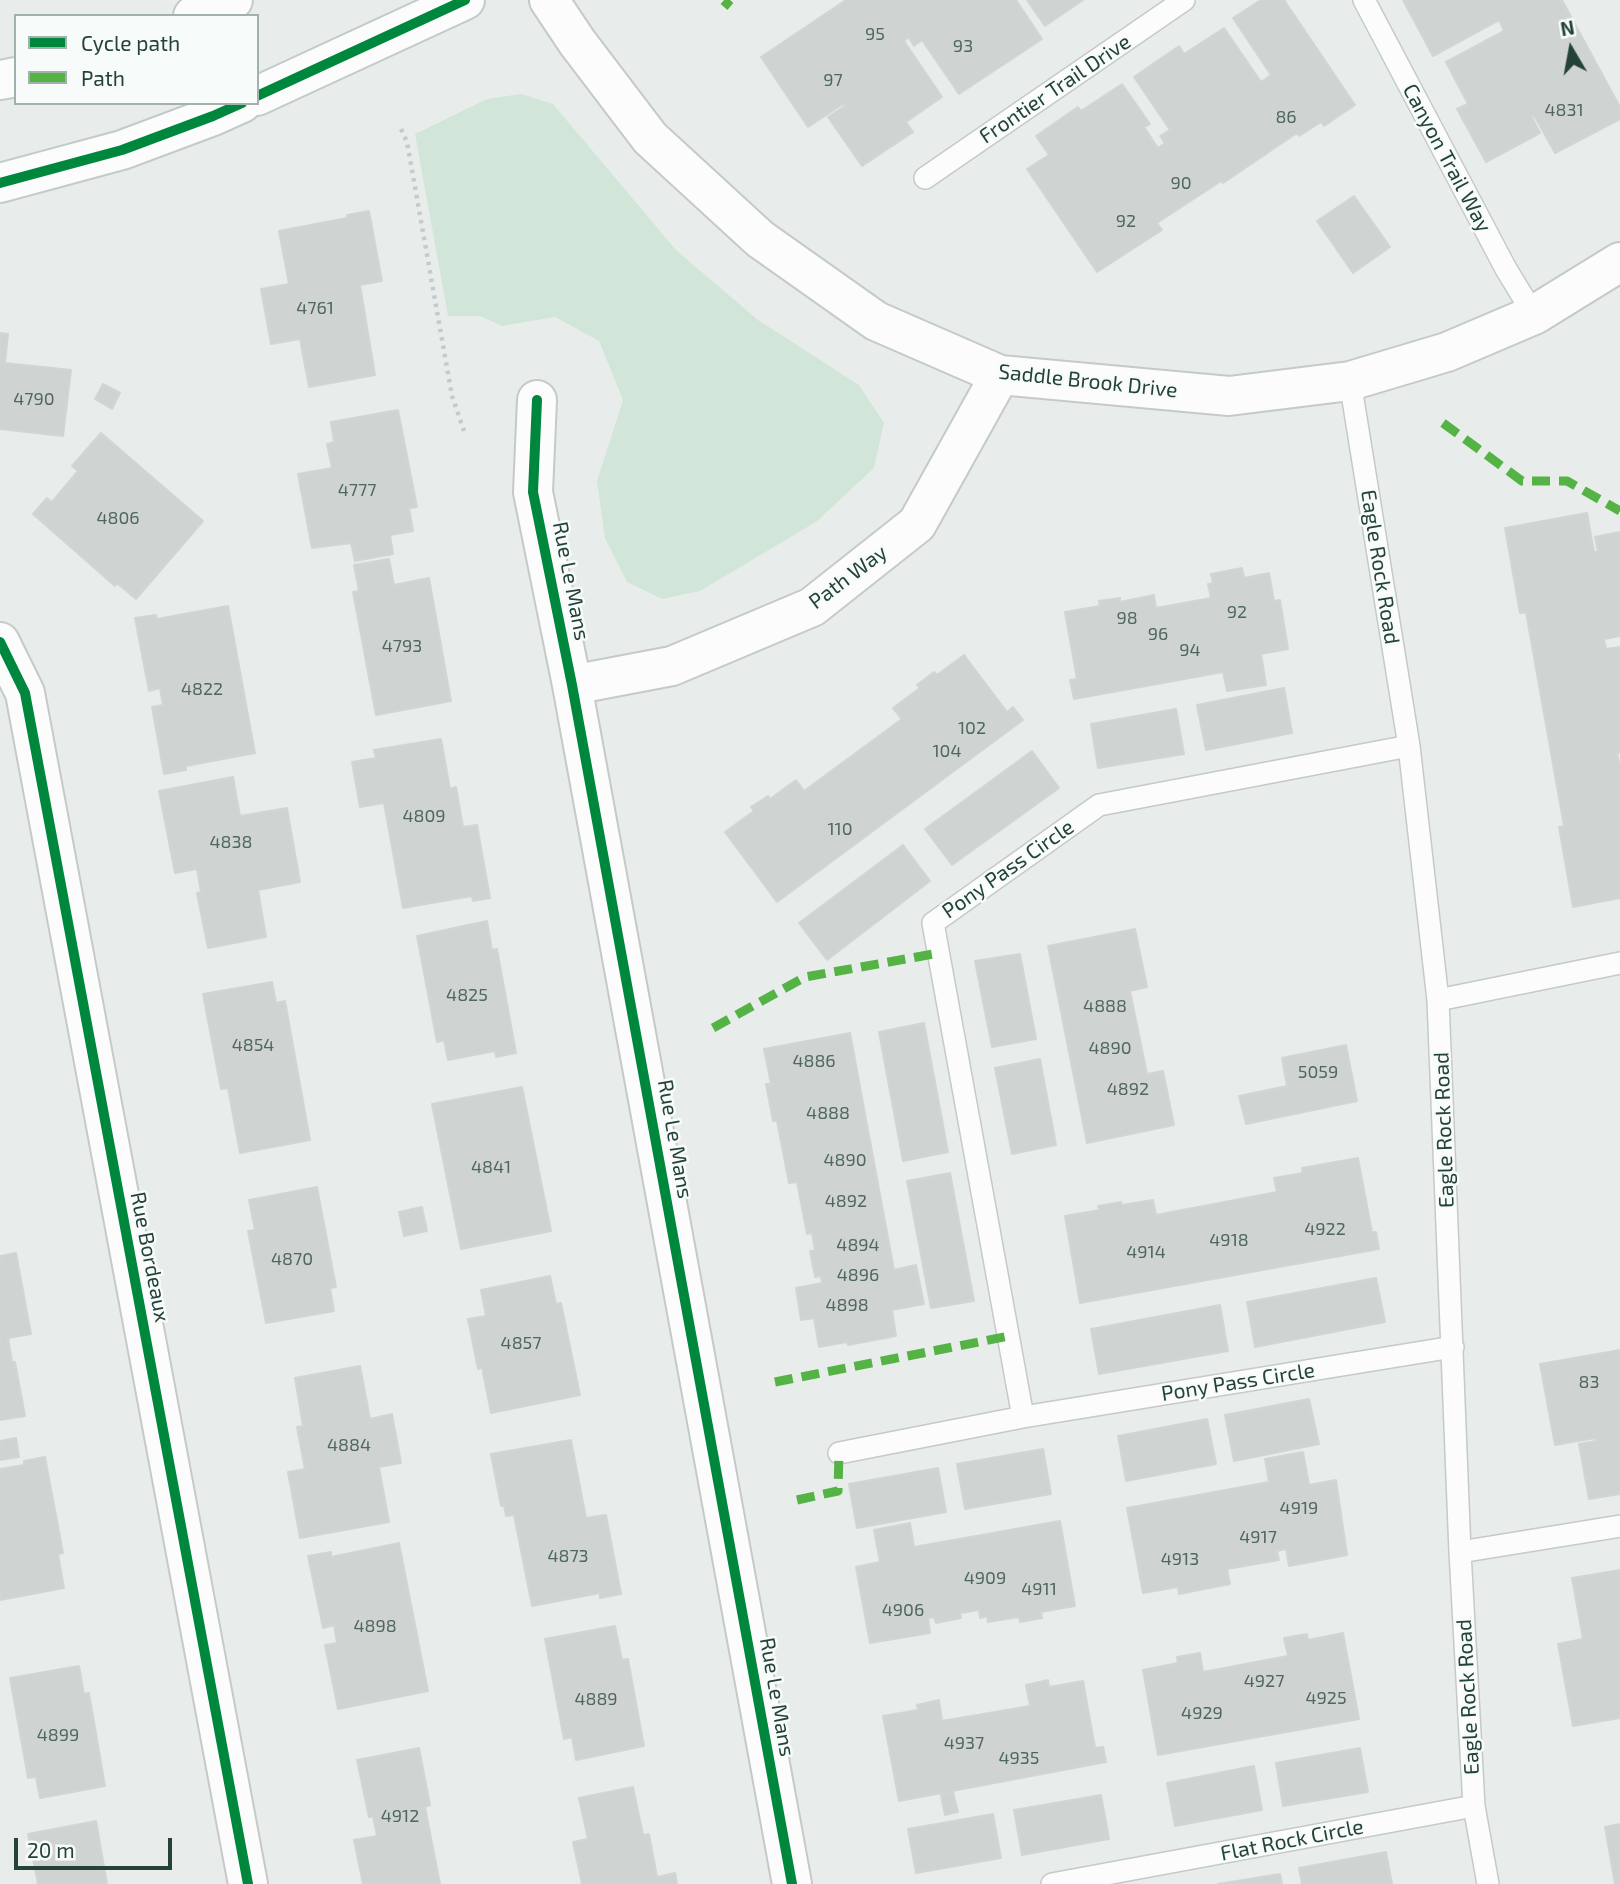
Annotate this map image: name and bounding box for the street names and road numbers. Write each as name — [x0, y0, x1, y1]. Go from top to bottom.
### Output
street label: Frontier Trail Drive — [975, 29, 1135, 149]
street label: Canyon Trail Way — [1397, 80, 1497, 236]
street label: Saddle Brook Drive — [997, 359, 1179, 403]
street label: Eagle Rock Road — [1355, 488, 1405, 646]
street label: Rue Le Mans — [547, 519, 595, 643]
street label: Path Way — [804, 540, 892, 614]
street label: Pony Pass Circle — [937, 814, 1079, 924]
street label: Eagle Rock Road — [1429, 1052, 1459, 1208]
street label: Rue Le Mans — [652, 1078, 698, 1200]
street label: Rue Bordeaux — [125, 1190, 175, 1324]
street label: Pony Pass Circle — [1159, 1357, 1317, 1407]
street label: Eagle Rock Road — [1451, 1618, 1485, 1776]
street label: Rue Le Mans — [754, 1636, 800, 1758]
street label: Flat Rock Circle — [1218, 1814, 1366, 1866]

